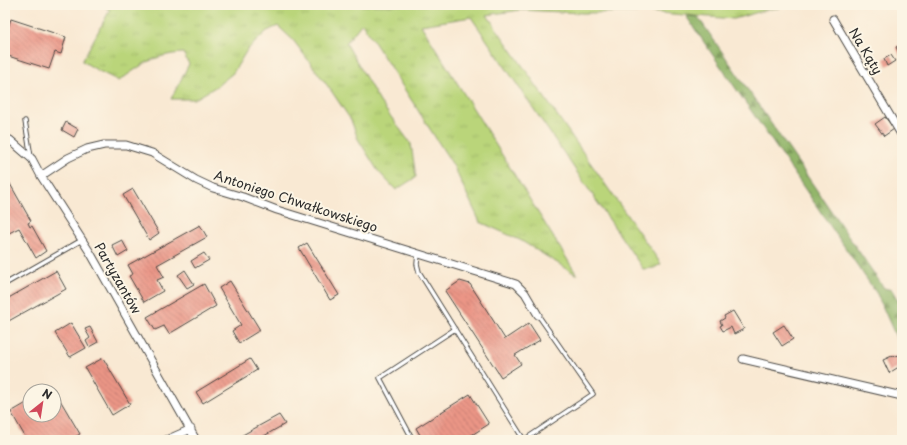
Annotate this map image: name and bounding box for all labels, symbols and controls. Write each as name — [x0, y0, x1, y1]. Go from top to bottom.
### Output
street label: Na Kąty — [845, 24, 888, 78]
street label: Antoniego Chwałkowskiego — [212, 165, 380, 236]
street label: Partyzantów — [90, 239, 147, 317]
north arrow — [22, 383, 62, 423]
text: N — [39, 384, 56, 404]

